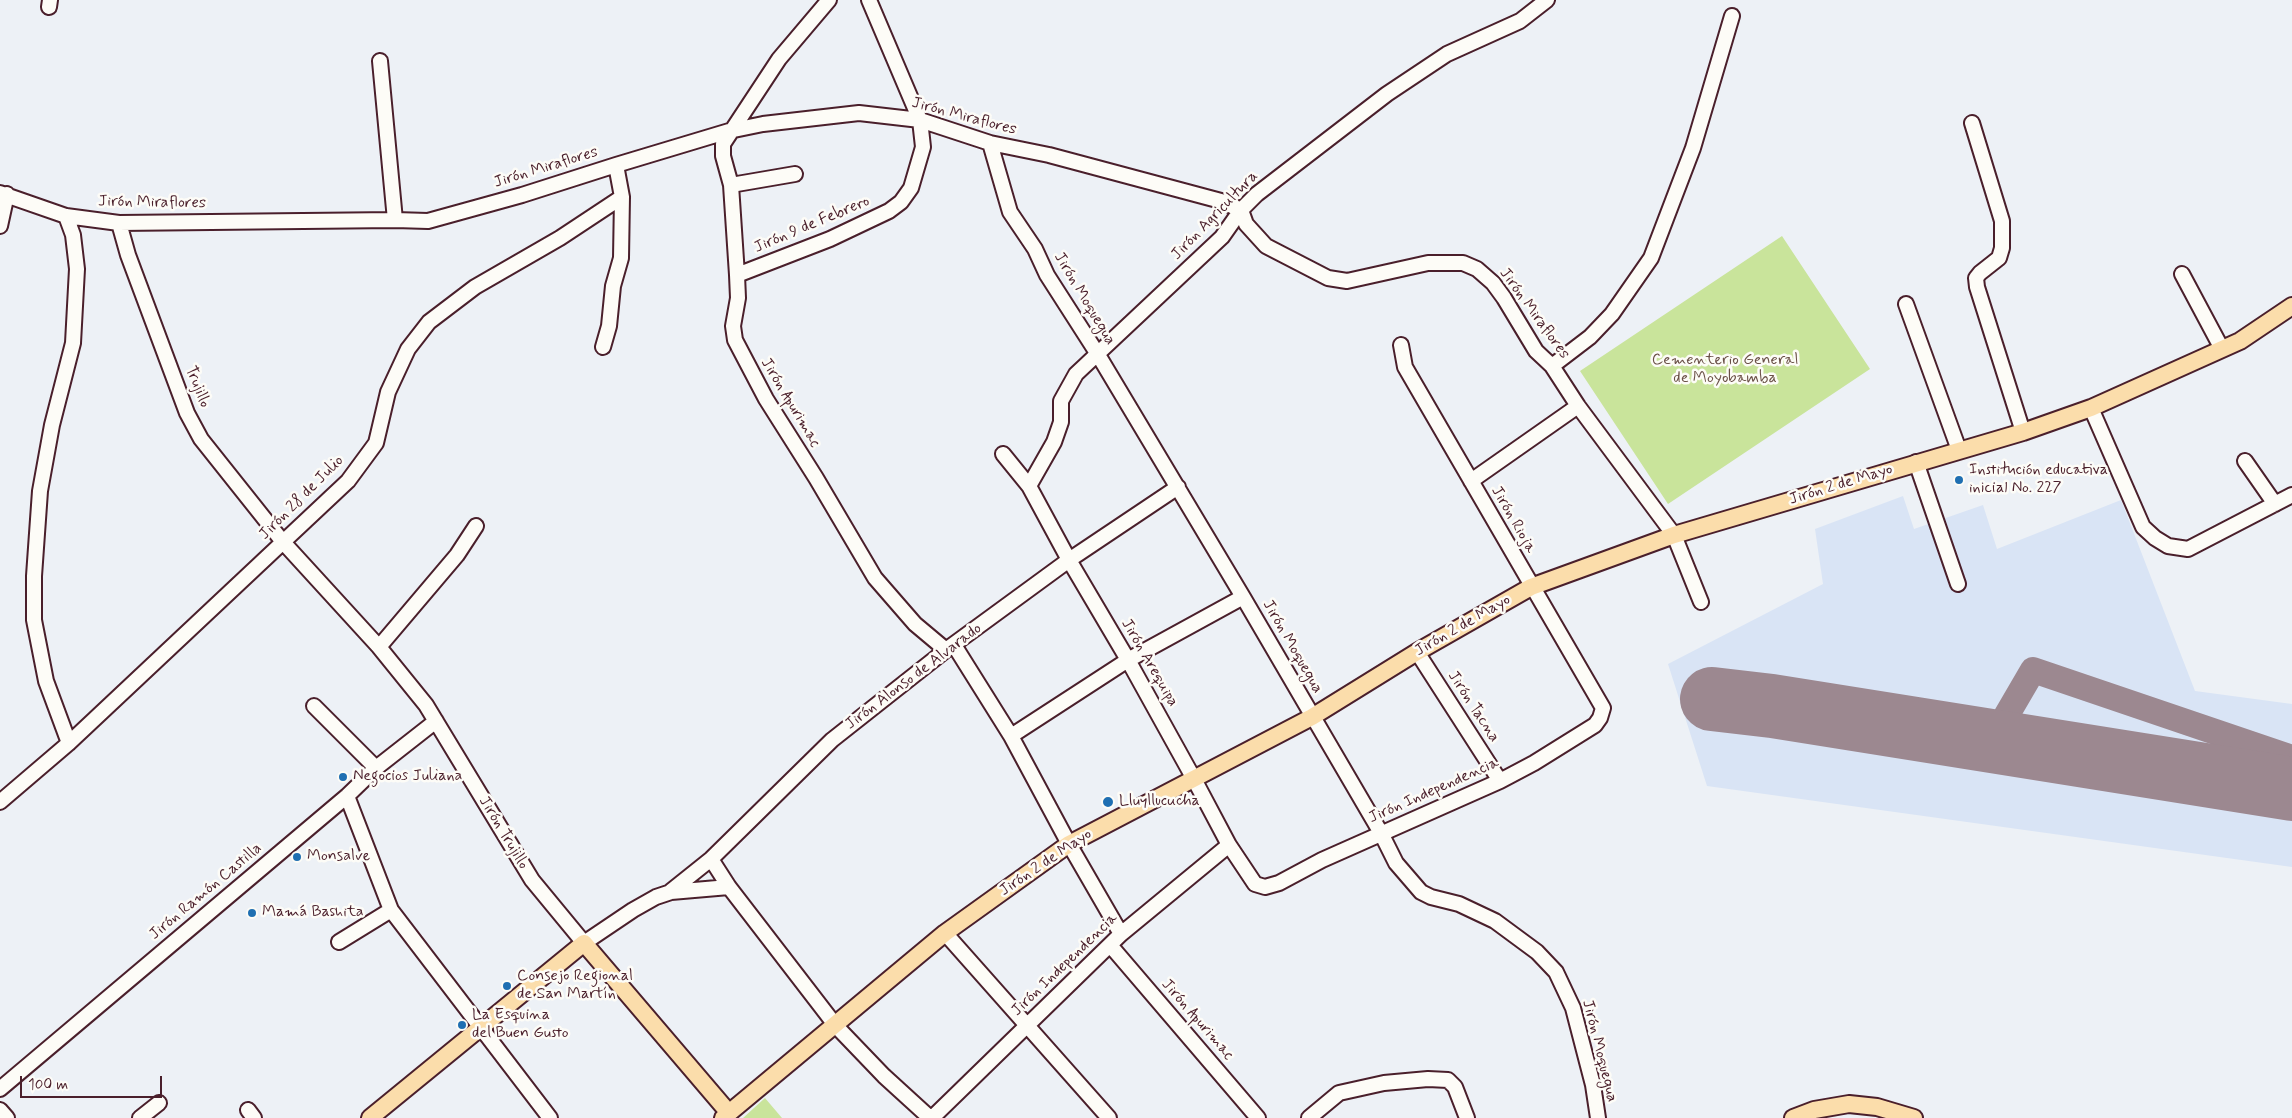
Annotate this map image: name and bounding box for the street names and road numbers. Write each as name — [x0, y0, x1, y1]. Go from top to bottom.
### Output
street label: Jirón Miraflores — [909, 94, 1019, 140]
street label: Jirón Miraflores — [492, 143, 600, 193]
street label: Jirón Agricultura — [1168, 167, 1262, 265]
street label: Jirón Miraflores — [98, 192, 206, 214]
street label: Jirón 9 de Febrero — [751, 192, 873, 258]
street label: Jirón Moquegua — [1049, 249, 1119, 349]
street label: Jirón Miraflores — [1495, 265, 1573, 363]
street label: Jirón Apurimac — [756, 355, 824, 451]
street label: Trujillo — [180, 363, 214, 411]
street label: Jirón 28 de Julio — [256, 452, 348, 544]
street label: Jirón 2 de Mayo — [1787, 460, 1895, 510]
street label: Jirón Rioja — [1486, 483, 1540, 557]
street label: Jirón 2 de Mayo — [1412, 591, 1514, 661]
street label: Jirón Moquegua — [1258, 597, 1326, 697]
street label: Jirón Arequipa — [1116, 616, 1182, 710]
street label: Jirón Alonso de Alvarado — [842, 619, 986, 735]
street label: Jirón Tacna — [1443, 668, 1503, 746]
street label: Jirón Independencia — [1366, 754, 1502, 828]
street label: Jirón Trujillo — [474, 793, 532, 873]
street label: Jirón 2 de Mayo — [996, 825, 1096, 901]
street label: Jirón Ramón Castilla — [146, 839, 266, 945]
street label: Jirón Independencia — [1008, 909, 1122, 1021]
street label: Jirón Apurimac — [1157, 976, 1237, 1064]
street label: Jirón Moquegua — [1577, 998, 1621, 1104]

